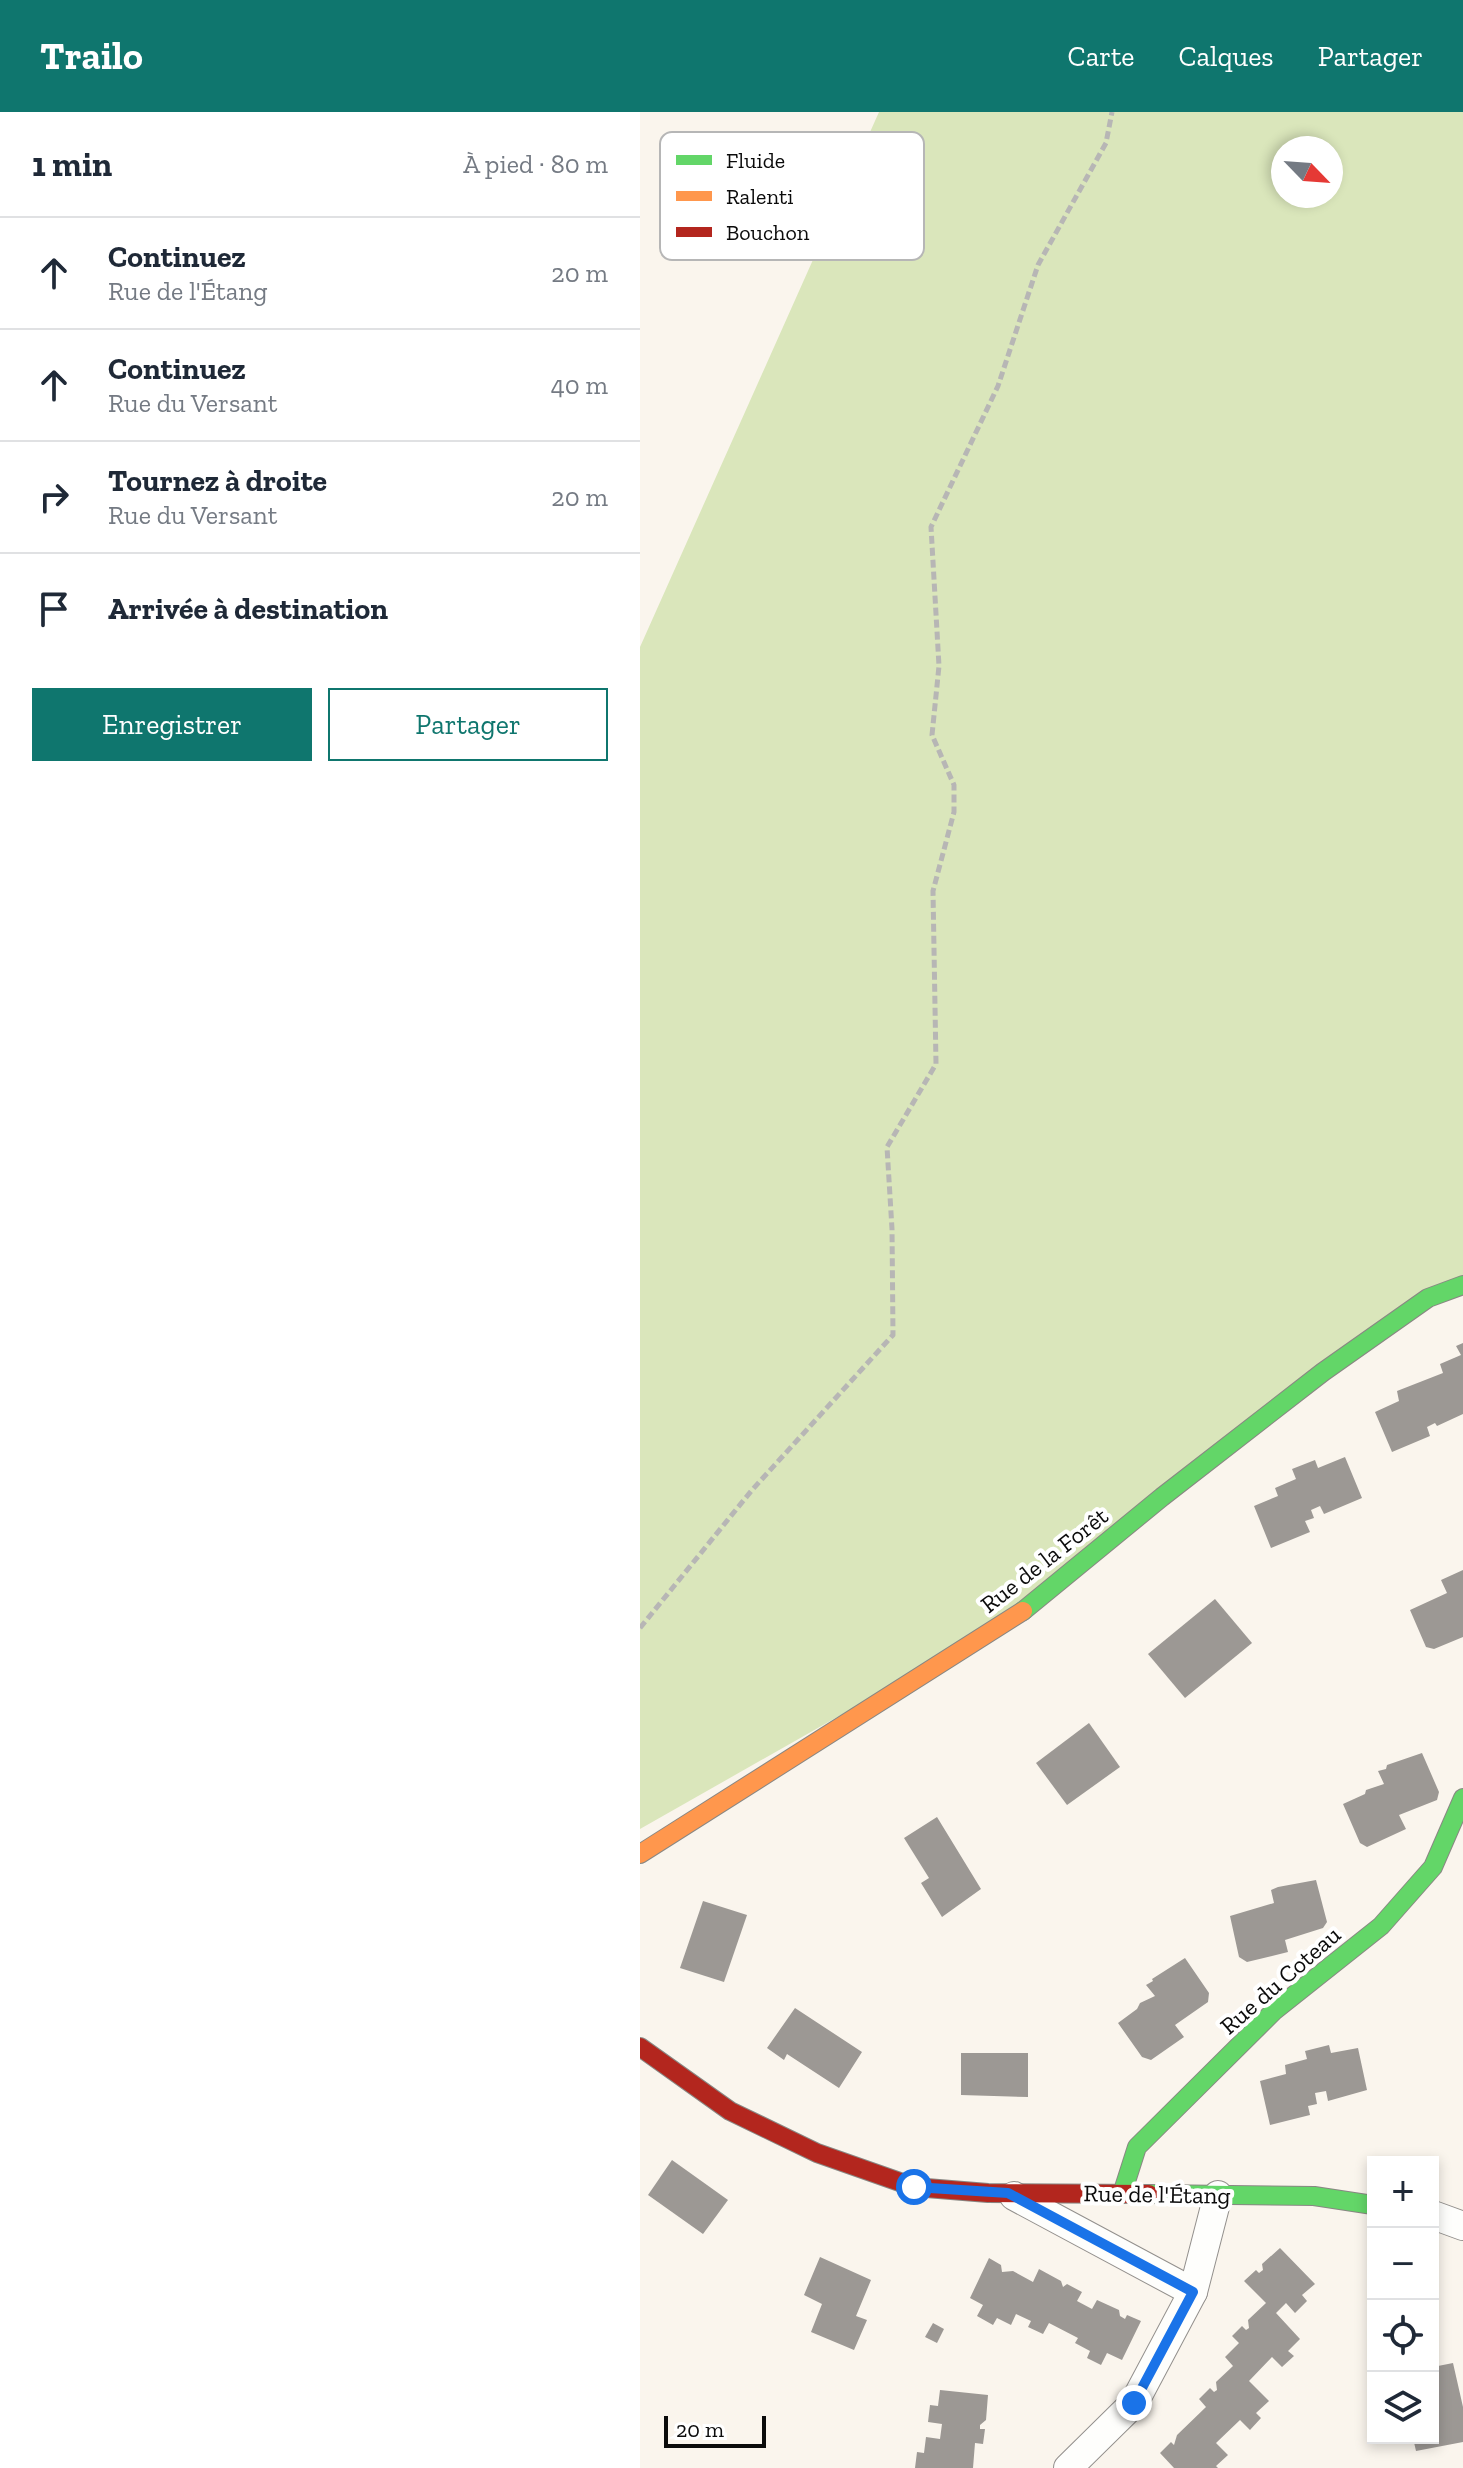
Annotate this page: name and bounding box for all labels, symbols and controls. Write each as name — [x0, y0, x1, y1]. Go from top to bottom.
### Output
text: Trailo — [40, 33, 143, 79]
text: Carte — [1068, 40, 1134, 73]
text: Calques — [1178, 40, 1274, 73]
text: Partager — [1318, 40, 1423, 73]
legend — [660, 132, 924, 260]
north arrow — [1271, 136, 1343, 208]
text: 1 min — [32, 144, 112, 185]
text: Fluide — [726, 147, 785, 174]
text: À pied · 80 m — [463, 148, 608, 180]
text: Ralenti — [726, 183, 793, 210]
text: Bouchon — [726, 219, 810, 246]
text: Continuez — [108, 239, 246, 275]
icon: ahead — [32, 251, 76, 295]
text: 20 m — [551, 257, 608, 289]
text: Rue de l'Étang — [108, 275, 267, 307]
text: Continuez — [108, 351, 246, 387]
icon: ahead — [32, 363, 76, 407]
text: 40 m — [551, 369, 608, 401]
text: Rue du Versant — [108, 387, 277, 419]
text: Tournez à droite — [108, 463, 327, 499]
icon: right — [32, 475, 76, 519]
text: 20 m — [551, 481, 608, 513]
text: Rue du Versant — [108, 499, 277, 531]
icon: arrive — [32, 587, 76, 631]
text: Arrivée à destination — [108, 591, 388, 627]
button: Enregistrer — [32, 688, 312, 761]
button: Partager — [328, 688, 608, 761]
street label: Rue de la Forêt — [974, 1501, 1114, 1619]
street label: Rue du Coteau — [1214, 1919, 1347, 2040]
map controls — [1367, 2156, 1439, 2444]
button: + — [1367, 2156, 1439, 2228]
route start — [896, 2169, 932, 2205]
street label: Rue de l'Étang — [1083, 2178, 1231, 2210]
button: − — [1367, 2228, 1439, 2300]
button: locate — [1367, 2300, 1439, 2372]
button: layers — [1367, 2372, 1439, 2444]
route end — [1116, 2385, 1152, 2421]
scale bar — [664, 2412, 766, 2448]
text: 20 m — [676, 2416, 724, 2443]

